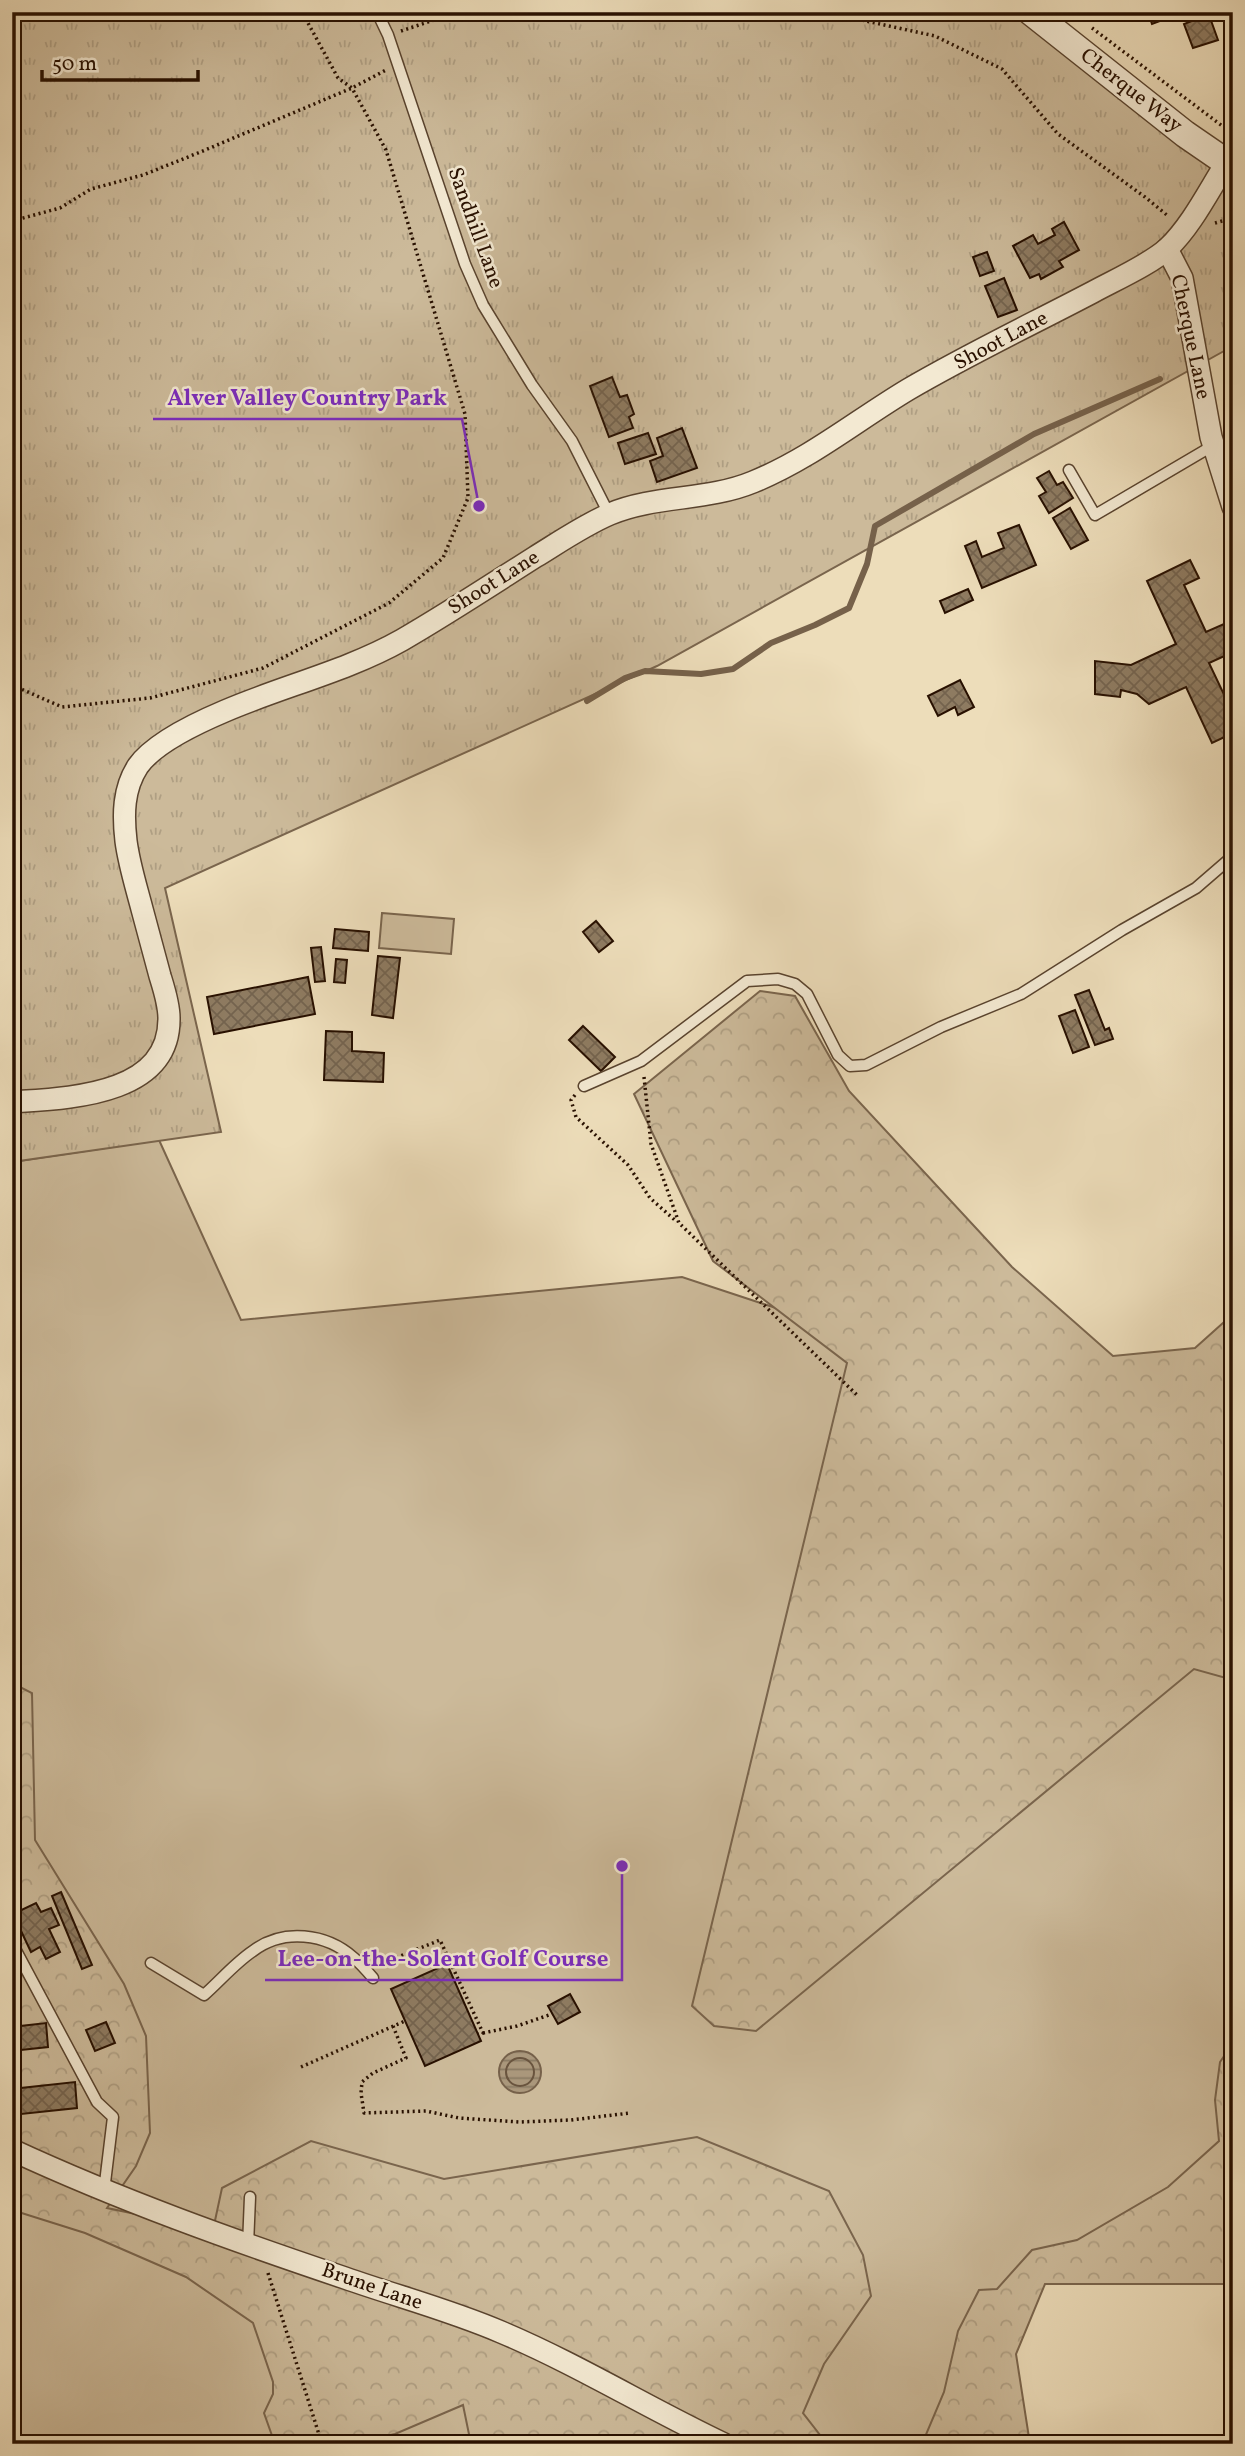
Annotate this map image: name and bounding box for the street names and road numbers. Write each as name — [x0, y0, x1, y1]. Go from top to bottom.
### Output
street label: Cherque Way — [1074, 42, 1189, 141]
street label: Sandhill Lane — [440, 163, 510, 293]
street label: Cherque Lane — [1163, 272, 1217, 402]
street label: Shoot Lane — [949, 304, 1053, 378]
street label: Shoot Lane — [443, 543, 545, 623]
street label: Brune Lane — [318, 2256, 426, 2318]

